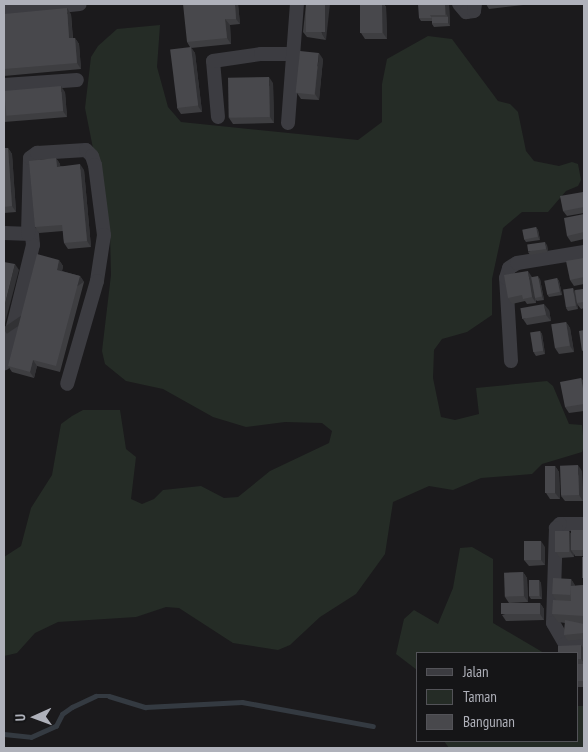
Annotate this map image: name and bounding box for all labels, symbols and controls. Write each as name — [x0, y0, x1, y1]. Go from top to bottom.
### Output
legend — [416, 652, 578, 742]
text: Jalan — [463, 662, 489, 681]
text: Taman — [463, 687, 497, 706]
north arrow — [10, 692, 60, 742]
text: Bangunan — [463, 712, 515, 731]
text: U — [11, 714, 29, 721]

